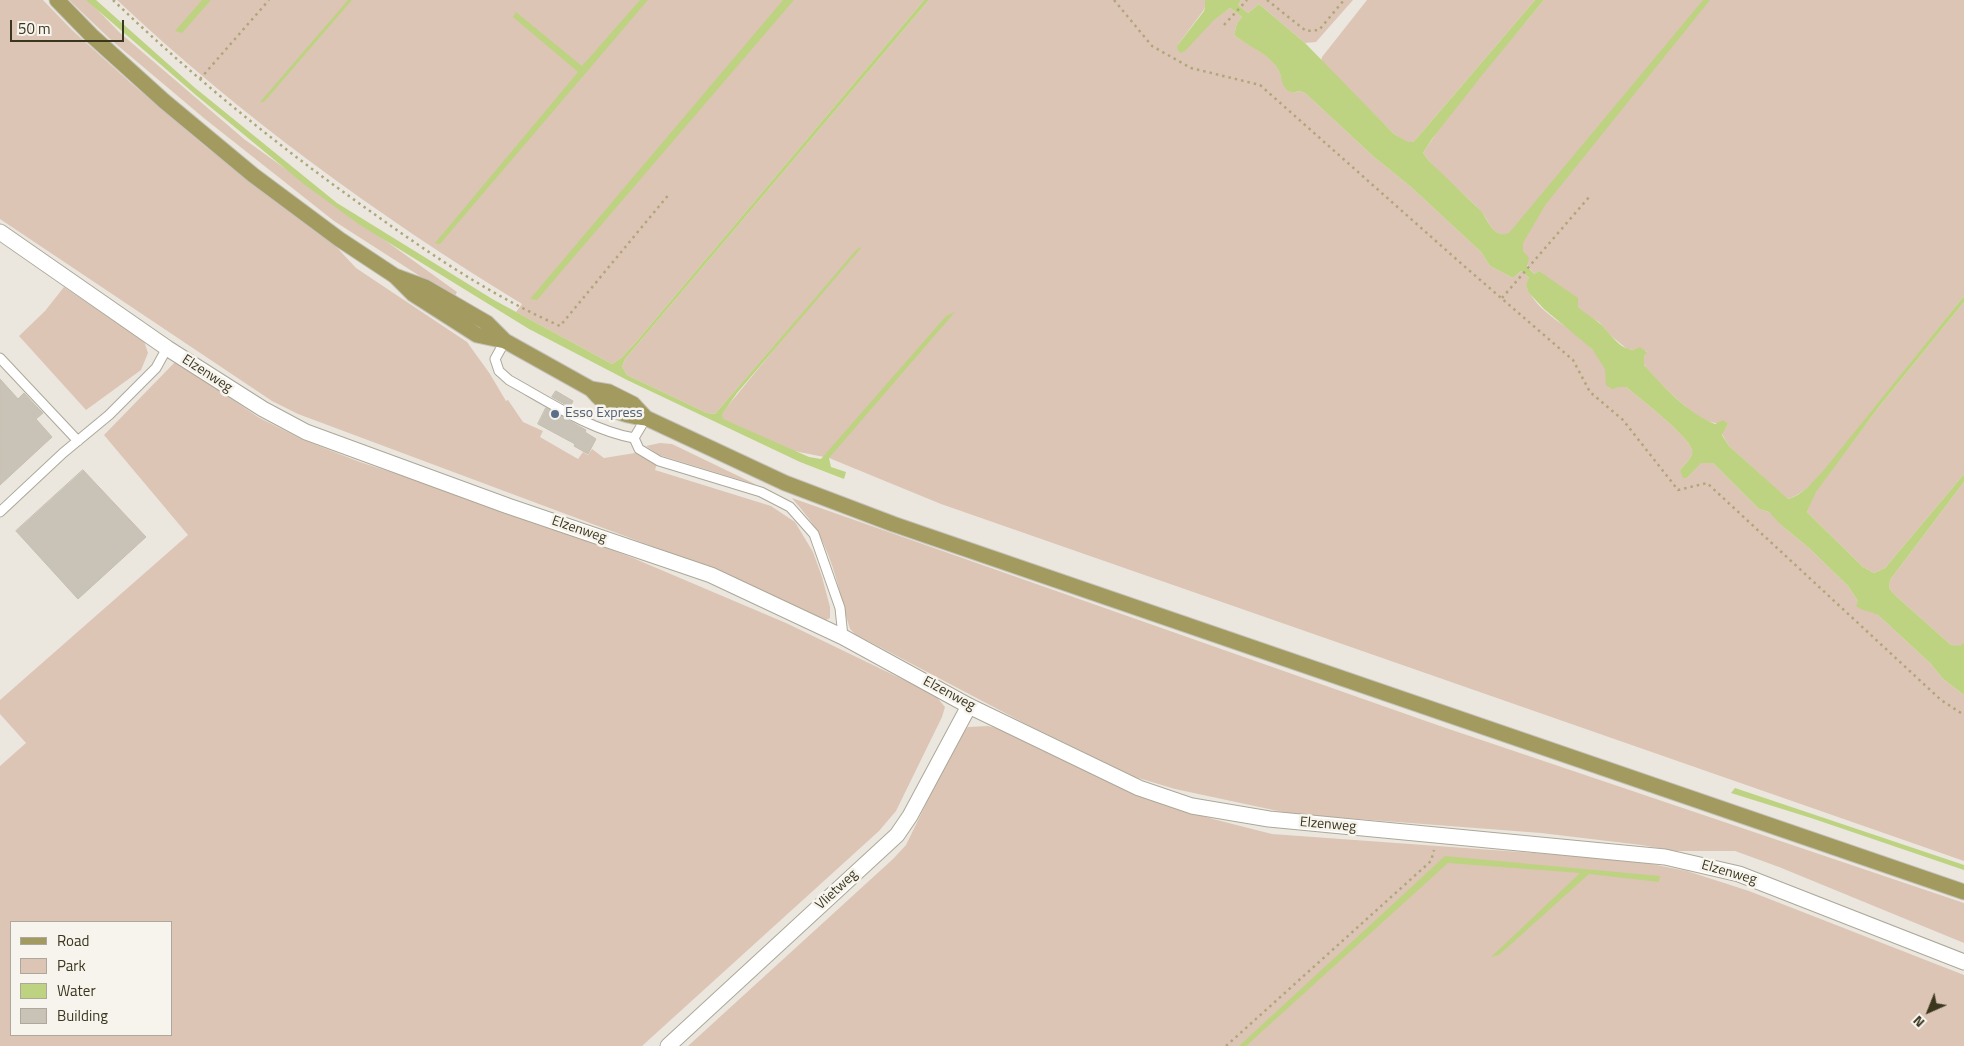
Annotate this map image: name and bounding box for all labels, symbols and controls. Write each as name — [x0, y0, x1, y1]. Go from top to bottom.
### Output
scale bar — [12, 10, 126, 42]
text: 50 m — [18, 17, 51, 40]
street label: Elzenweg — [179, 352, 235, 396]
place label: Esso Express — [565, 406, 642, 422]
marker: Esso Express — [549, 408, 561, 420]
street label: Elzenweg — [549, 513, 609, 547]
street label: Elzenweg — [920, 673, 978, 715]
street label: Elzenweg — [1299, 814, 1357, 836]
street label: Elzenweg — [1699, 857, 1759, 889]
street label: Vlietweg — [813, 866, 861, 914]
legend — [10, 921, 172, 1036]
text: Road — [57, 929, 89, 952]
text: Park — [57, 954, 86, 977]
text: Water — [57, 979, 96, 1002]
north arrow — [1904, 986, 1954, 1036]
text: Building — [57, 1004, 108, 1027]
text: N — [1907, 1011, 1929, 1033]

